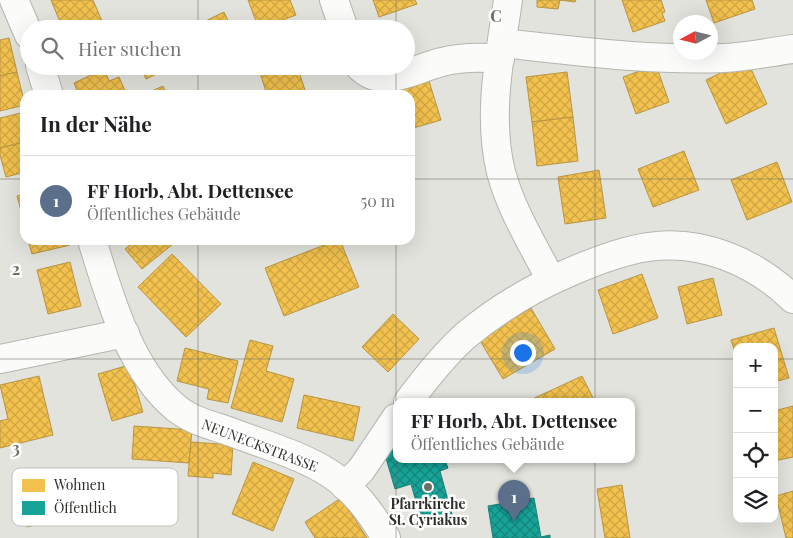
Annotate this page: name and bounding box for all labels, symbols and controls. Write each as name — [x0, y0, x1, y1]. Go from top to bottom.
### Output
text: C — [490, 5, 502, 26]
north arrow — [673, 15, 718, 60]
search box — [20, 20, 415, 75]
icon: search — [38, 34, 66, 62]
text: Hier suchen — [78, 35, 181, 61]
text: In der Nähe — [40, 109, 152, 137]
text: FF Horb, Abt. Dettensee — [87, 177, 294, 203]
text: 1 — [53, 190, 59, 211]
text: 50 m — [361, 190, 395, 211]
text: Öffentliches Gebäude — [87, 203, 241, 224]
text: 2 — [12, 258, 20, 279]
your location — [510, 340, 536, 366]
map controls — [733, 343, 778, 523]
button: + — [733, 343, 778, 388]
button: − — [733, 388, 778, 433]
popup — [393, 398, 635, 463]
text: FF Horb, Abt. Dettensee — [411, 407, 617, 433]
street label: NEUNECKSTRASSE — [199, 414, 321, 476]
text: Öffentliches Gebäude — [411, 433, 565, 454]
button: locate — [733, 433, 778, 478]
text: 3 — [12, 437, 20, 458]
legend — [12, 468, 178, 526]
text: Wohnen — [53, 475, 106, 494]
button: layers — [733, 478, 778, 523]
pin: 1 — [498, 480, 530, 521]
marker: Pfarrkirche St. Cyriakus — [422, 481, 434, 493]
place label: Pfarrkirche St. Cyriakus — [389, 494, 467, 529]
text: Öffentlich — [54, 498, 117, 517]

